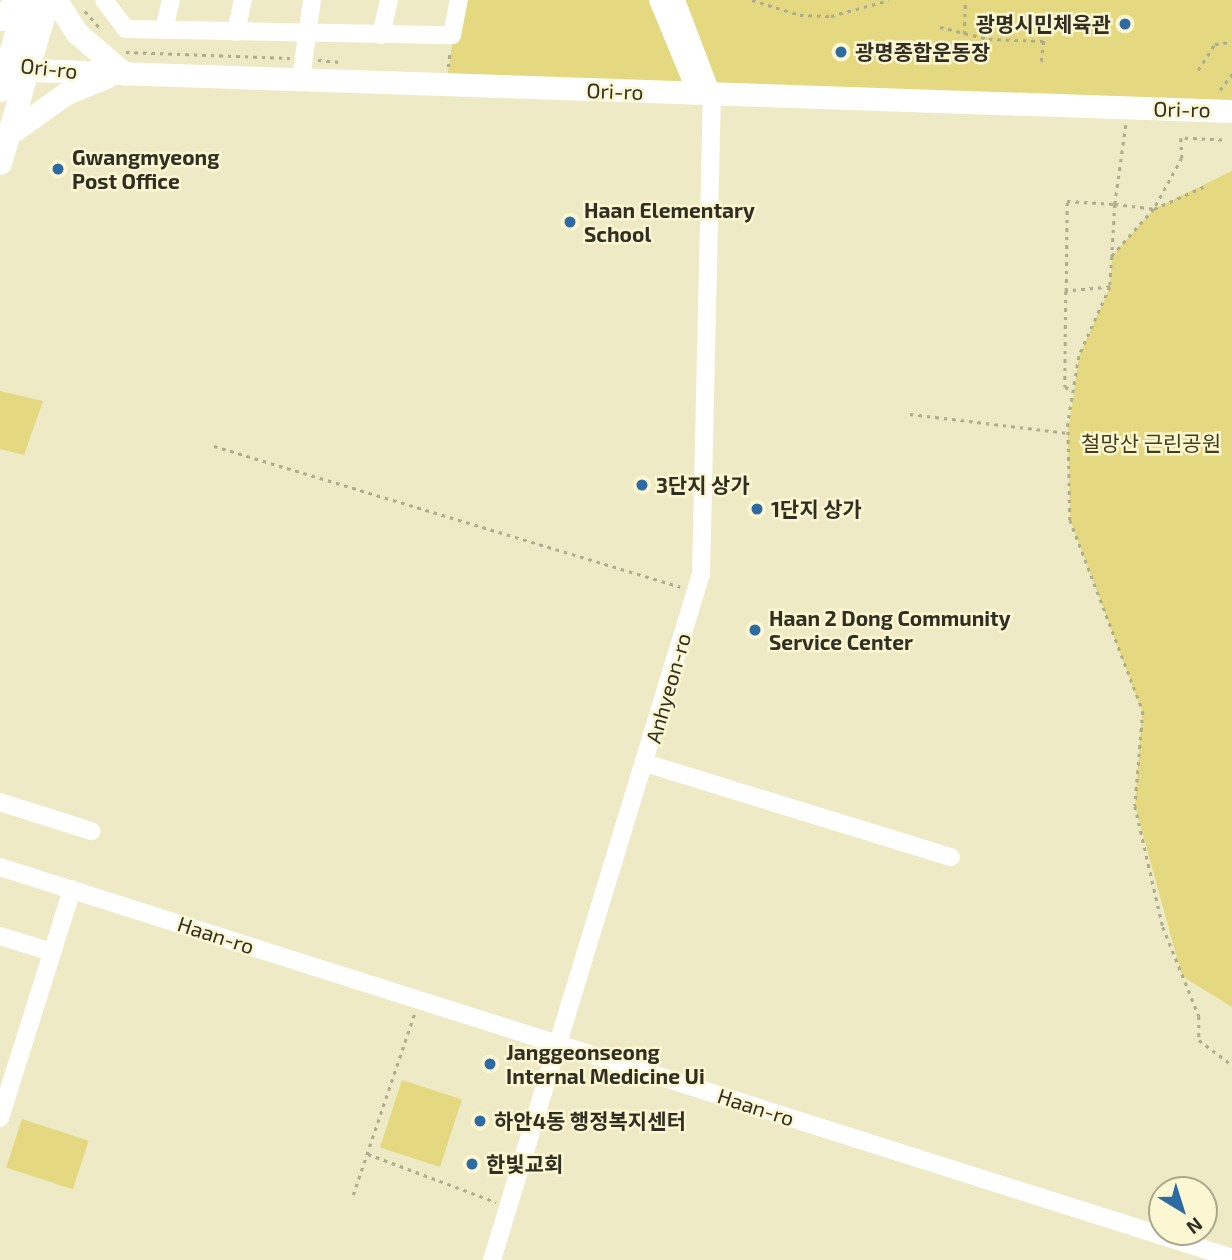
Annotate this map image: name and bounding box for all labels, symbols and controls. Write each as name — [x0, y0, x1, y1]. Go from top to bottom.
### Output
place label: 광명시민체육관 — [976, 11, 1111, 37]
marker: 광명시민체육관 — [1117, 16, 1133, 32]
place label: 광명종합운동장 — [855, 39, 990, 65]
marker: 광명종합운동장 — [833, 44, 849, 60]
street label: Ori-ro — [19, 52, 79, 84]
street label: Ori-ro — [586, 77, 644, 105]
street label: Ori-ro — [1153, 96, 1211, 122]
place label: Gwangmyeong Post Office — [72, 144, 219, 194]
marker: Gwangmyeong Post Office — [50, 161, 66, 177]
place label: Haan Elementary School — [584, 197, 755, 247]
marker: Haan Elementary School — [562, 214, 578, 230]
park label: 철망산 근린공원 — [1081, 430, 1221, 456]
place label: 3단지 상가 — [656, 472, 750, 498]
marker: 3단지 상가 — [634, 477, 650, 493]
place label: 1단지 상가 — [771, 496, 862, 522]
marker: 1단지 상가 — [749, 501, 765, 517]
place label: Haan 2 Dong Community Service Center — [769, 605, 1011, 655]
marker: Haan 2 Dong Community Service Center — [747, 622, 763, 638]
street label: Anhyeon-ro — [640, 630, 696, 746]
street label: Haan-ro — [175, 911, 257, 959]
place label: Janggeonseong Internal Medicine Ui — [506, 1039, 705, 1089]
marker: Janggeonseong Internal Medicine Ui — [480, 1054, 500, 1074]
street label: Haan-ro — [715, 1083, 797, 1131]
place label: 하안4동 행정복지센터 — [494, 1108, 686, 1134]
marker: 하안4동 행정복지센터 — [472, 1113, 488, 1129]
place label: 한빛교회 — [486, 1151, 563, 1177]
marker: 한빛교회 — [464, 1156, 480, 1172]
north arrow — [1148, 1176, 1218, 1246]
text: N — [1183, 1213, 1207, 1240]

